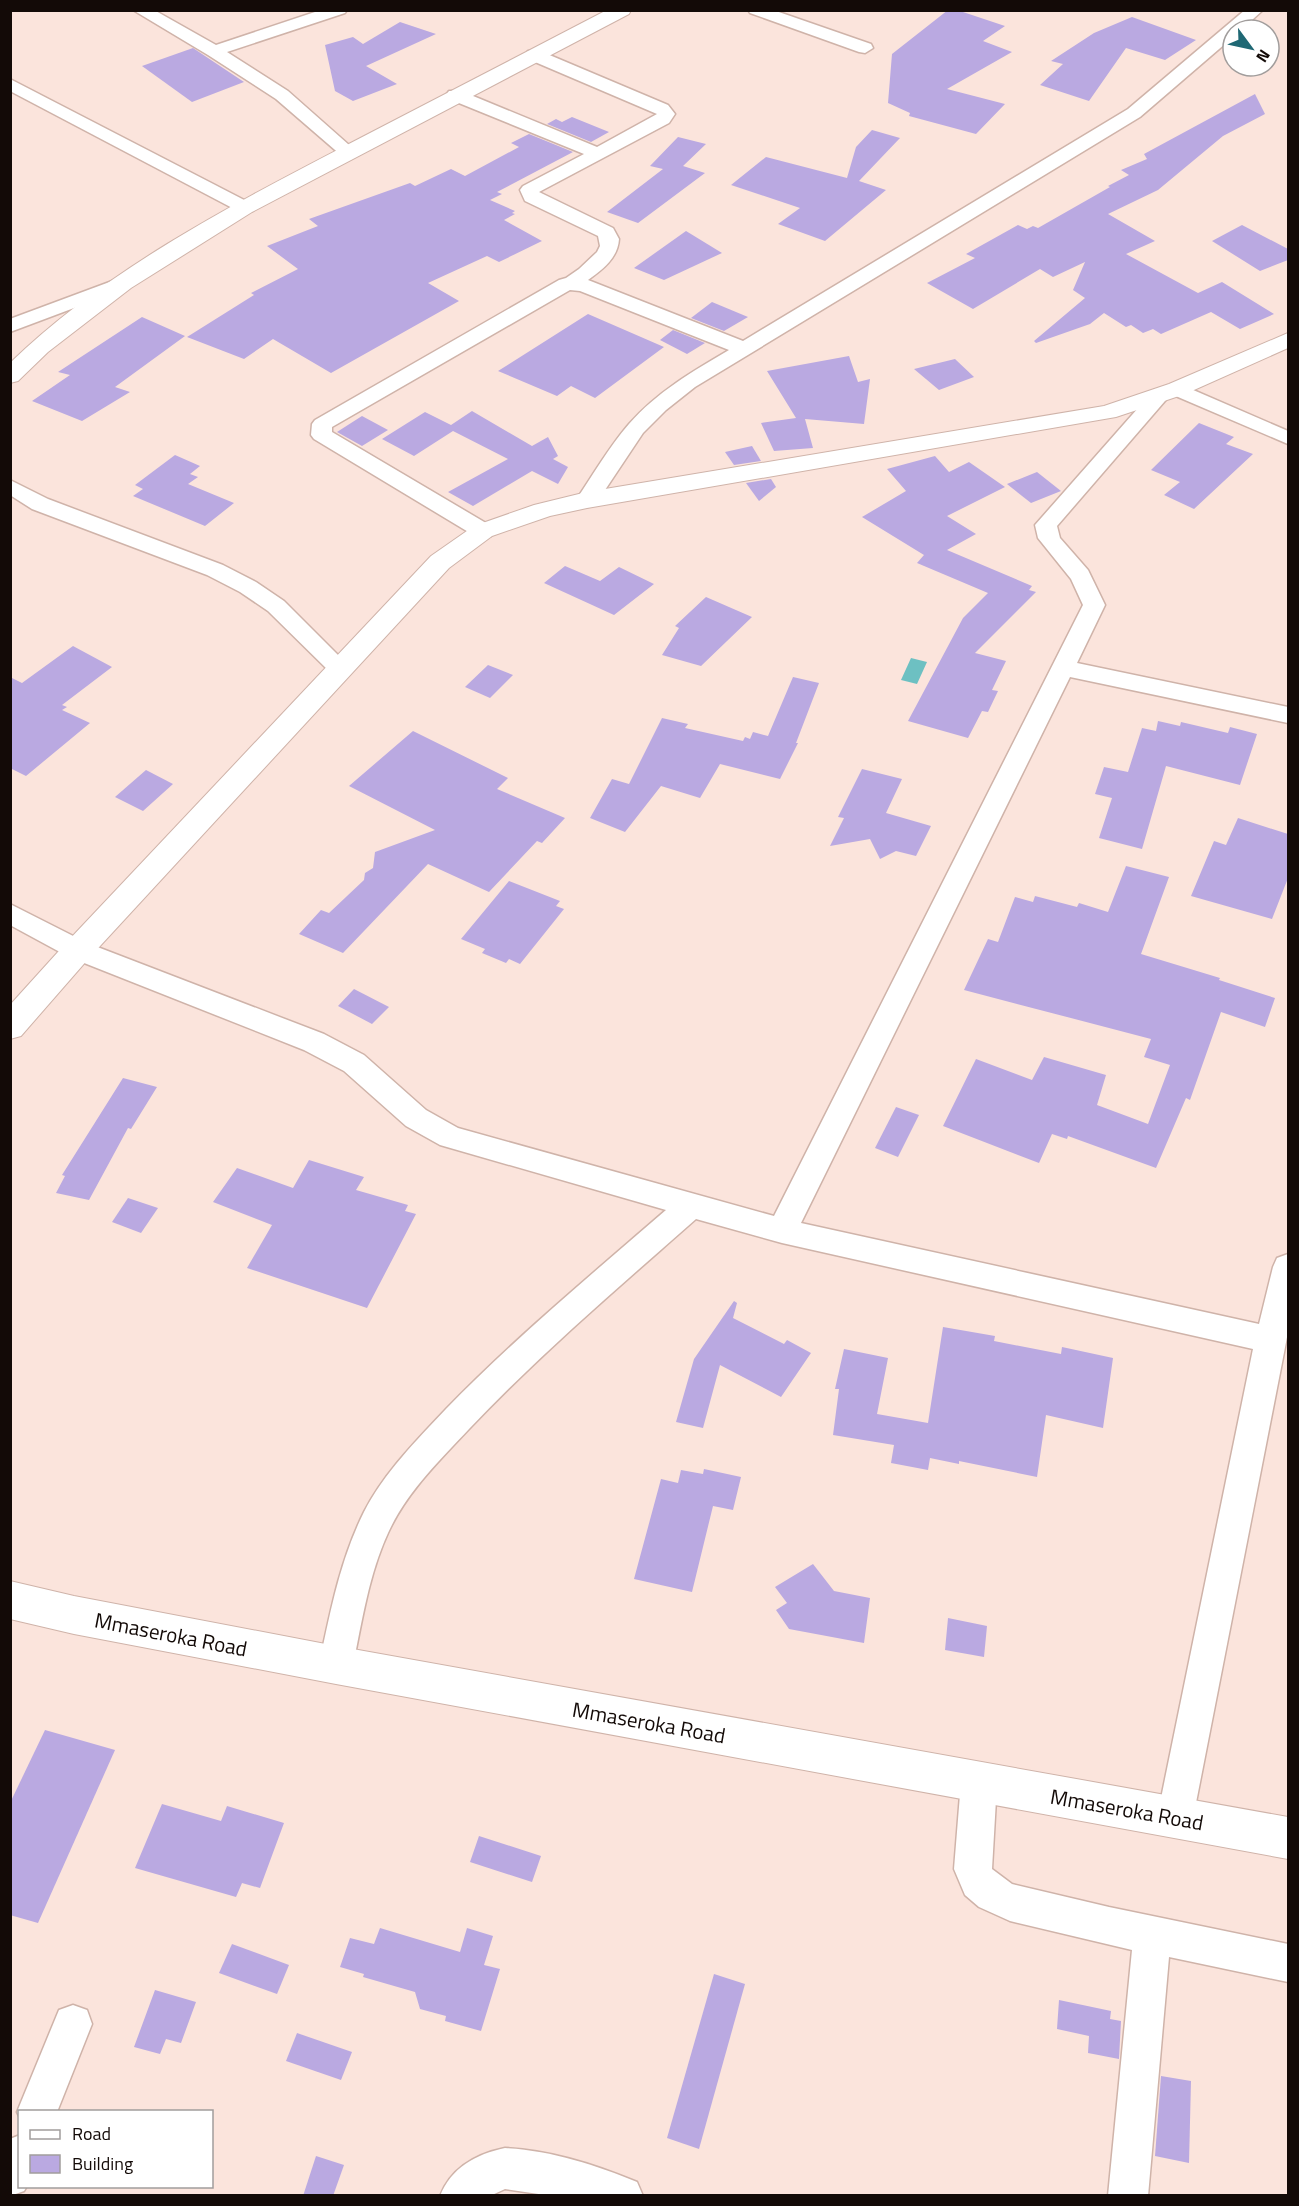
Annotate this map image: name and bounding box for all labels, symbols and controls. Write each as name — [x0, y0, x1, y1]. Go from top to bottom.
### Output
north arrow — [1221, 18, 1281, 78]
text: N — [1250, 45, 1277, 67]
street label: Mmaseroka Road — [92, 1604, 250, 1664]
street label: Mmaseroka Road — [570, 1693, 728, 1751]
street label: Mmaseroka Road — [1048, 1780, 1206, 1838]
legend — [18, 2110, 213, 2188]
text: Road — [72, 2120, 111, 2147]
text: Building — [72, 2150, 133, 2177]

